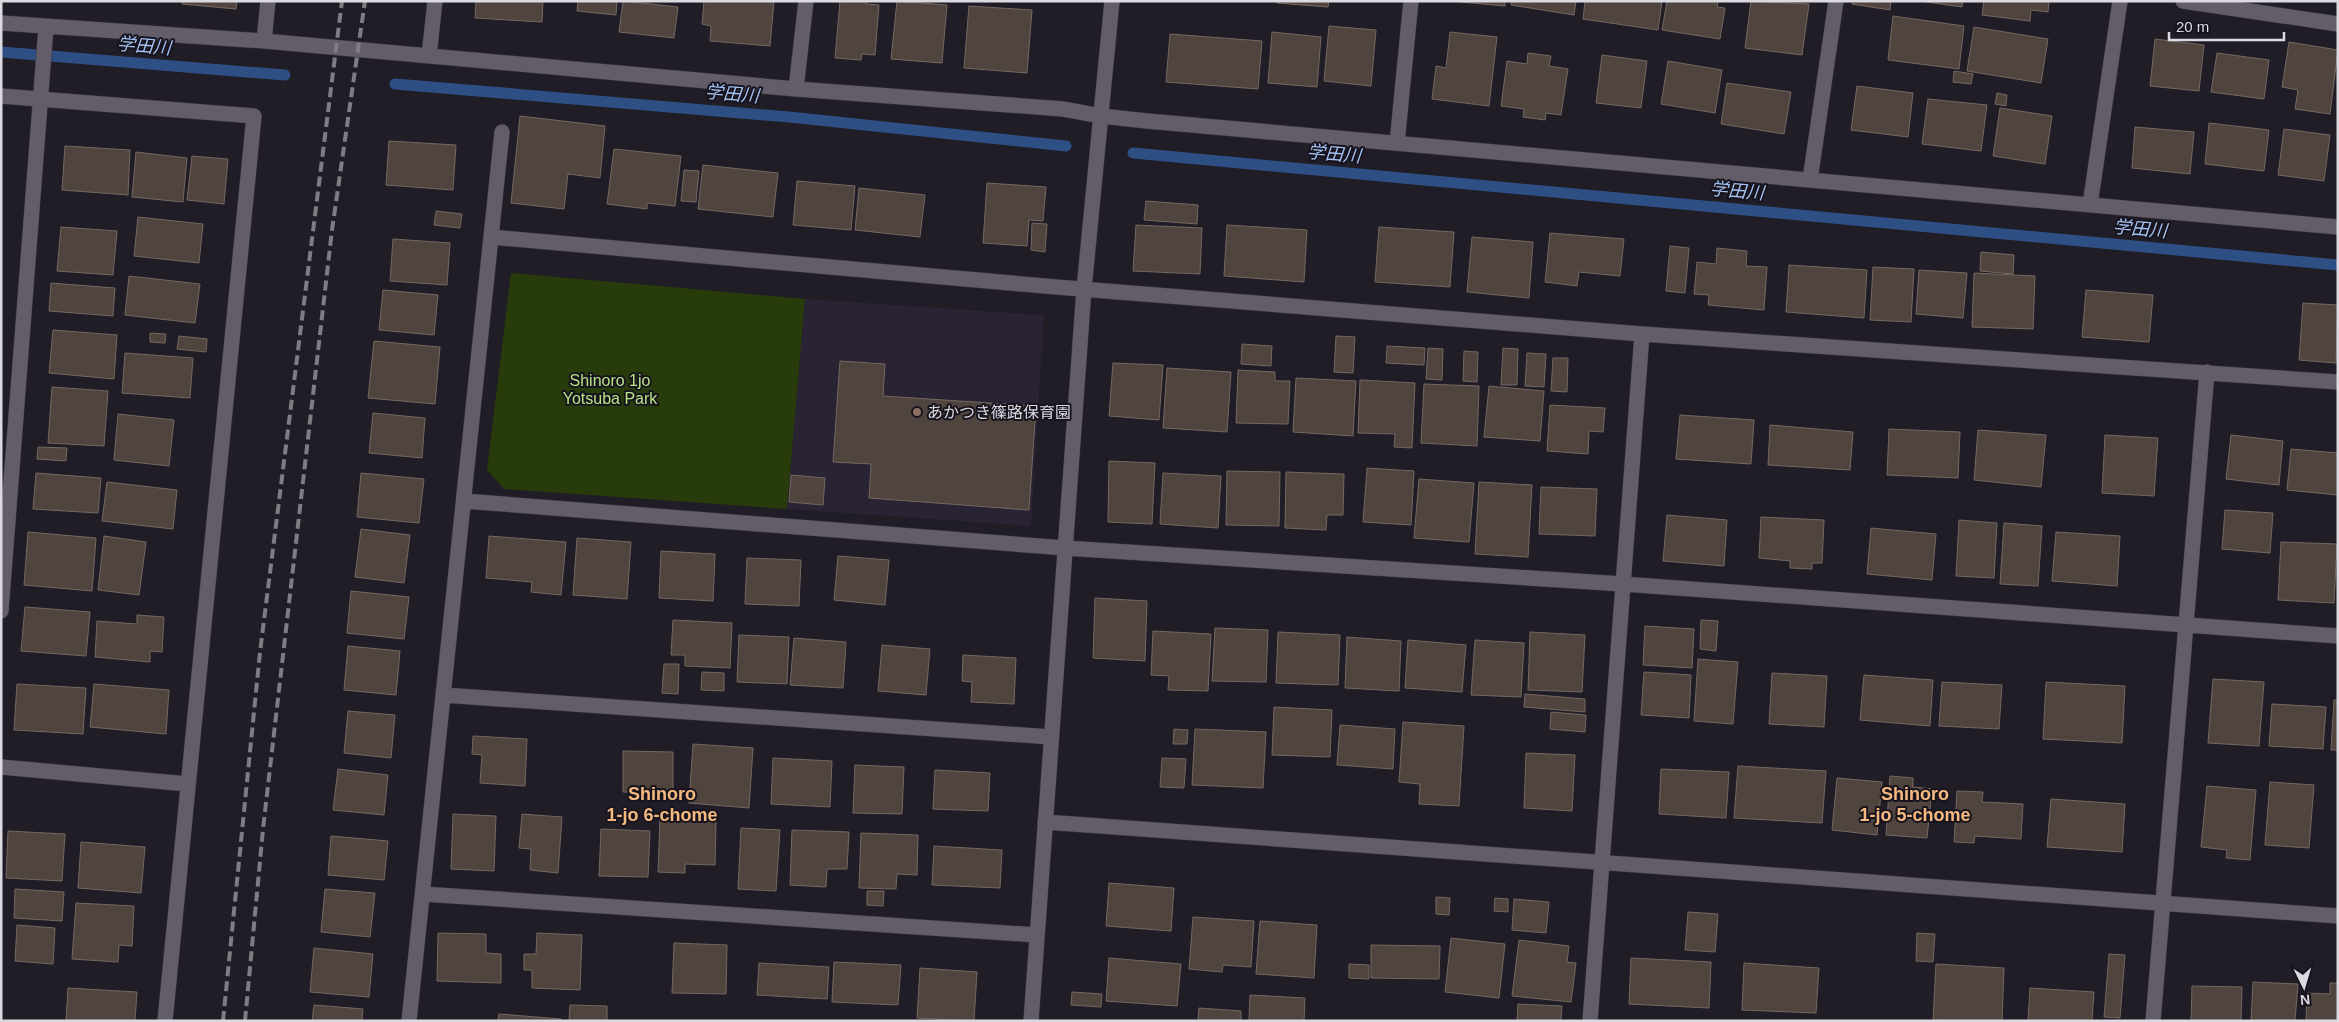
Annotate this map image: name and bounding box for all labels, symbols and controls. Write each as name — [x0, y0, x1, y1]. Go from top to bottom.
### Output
scale bar — [2169, 10, 2284, 42]
text: 20 m — [2176, 18, 2209, 35]
water label: 学田川 — [116, 34, 174, 58]
water label: 学田川 — [704, 82, 762, 106]
water label: 学田川 — [1306, 142, 1364, 166]
water label: 学田川 — [1709, 179, 1767, 203]
water label: 学田川 — [2112, 217, 2170, 241]
park label: Shinoro 1jo Yotsuba Park — [563, 372, 658, 407]
place label: あかつき篠路保育園 — [927, 404, 1071, 421]
marker: あかつき篠路保育園 — [911, 406, 923, 418]
district label: Shinoro 1-jo 6-chome — [606, 784, 718, 825]
district label: Shinoro 1-jo 5-chome — [1859, 784, 1971, 825]
north arrow — [2279, 962, 2329, 1012]
text: N — [2299, 992, 2311, 1008]

